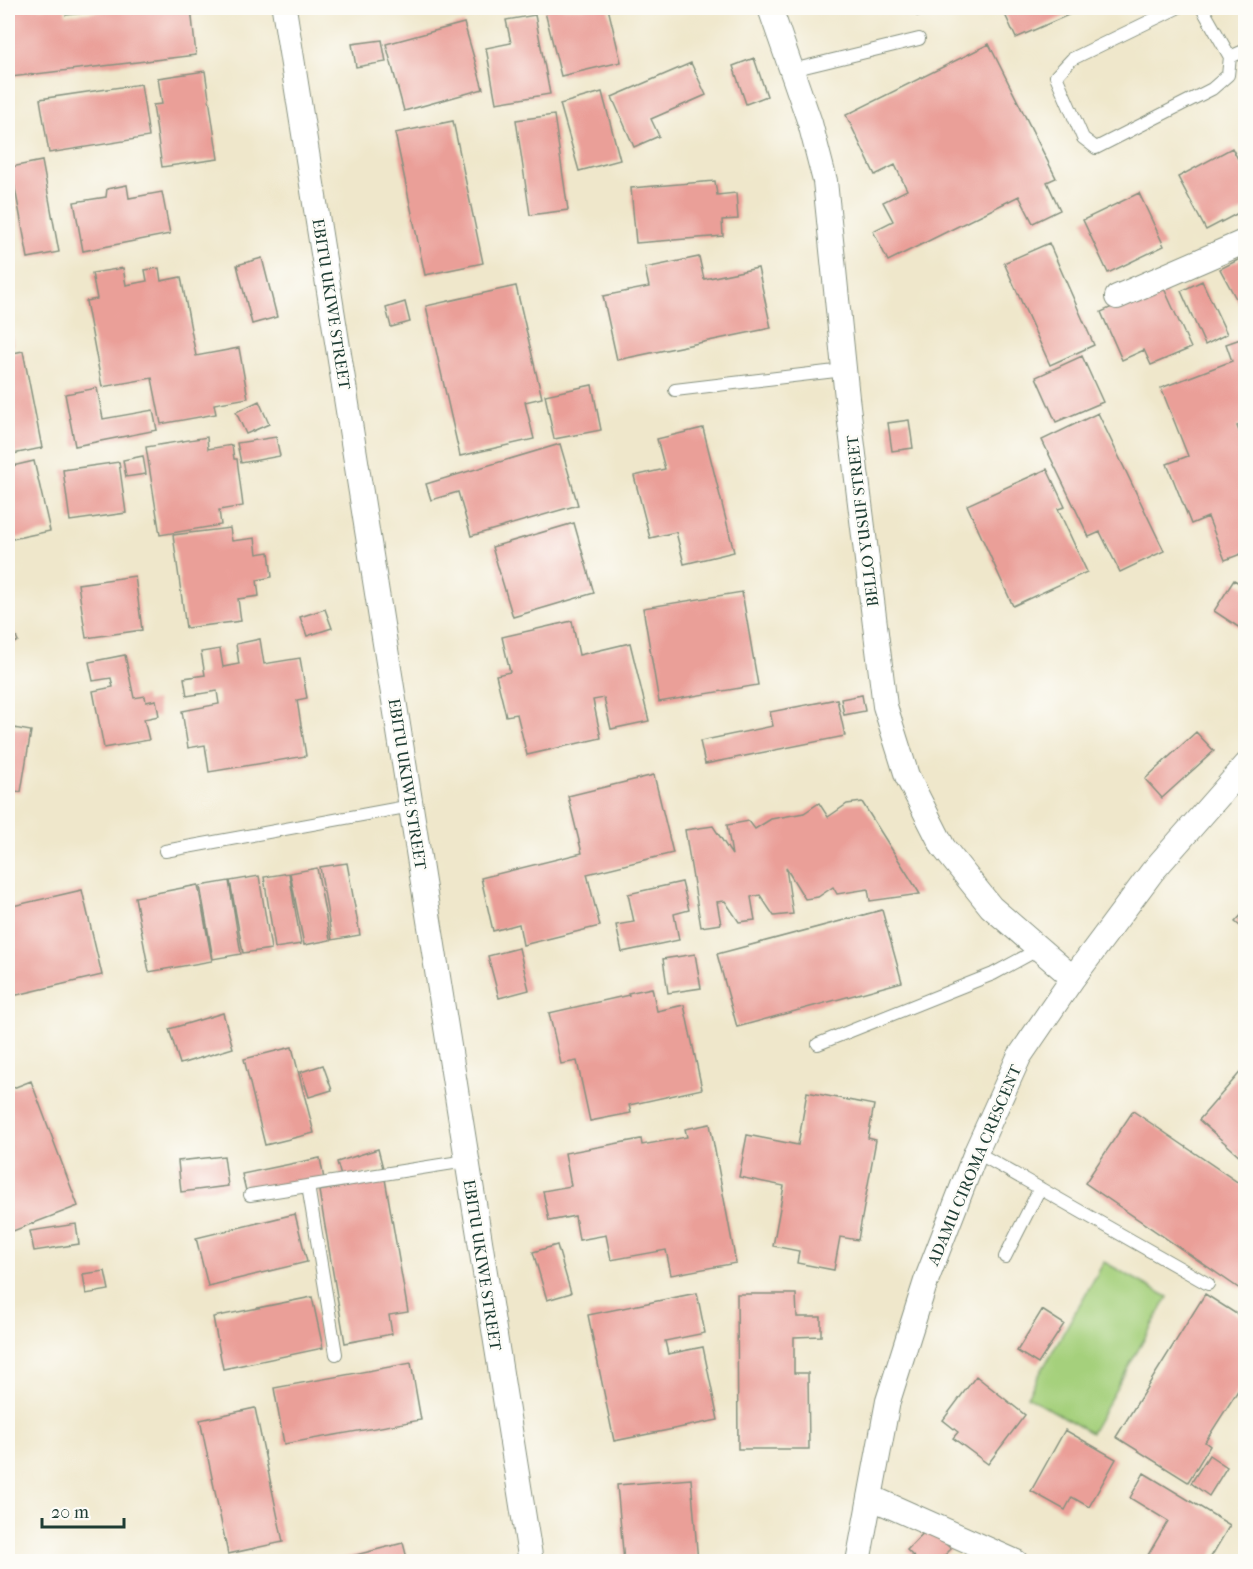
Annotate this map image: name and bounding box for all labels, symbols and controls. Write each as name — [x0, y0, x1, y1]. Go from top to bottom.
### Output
street label: EBITU UKIWE STREET — [309, 217, 354, 391]
street label: BELLO YUSUF STREET — [843, 434, 882, 608]
street label: EBITU UKIWE STREET — [385, 697, 430, 871]
street label: ADAMU CIROMA CRESCENT — [923, 1062, 1025, 1269]
street label: EBITU UKIWE STREET — [460, 1178, 505, 1352]
scale bar — [42, 1491, 124, 1529]
text: 20 m — [51, 1502, 89, 1523]

